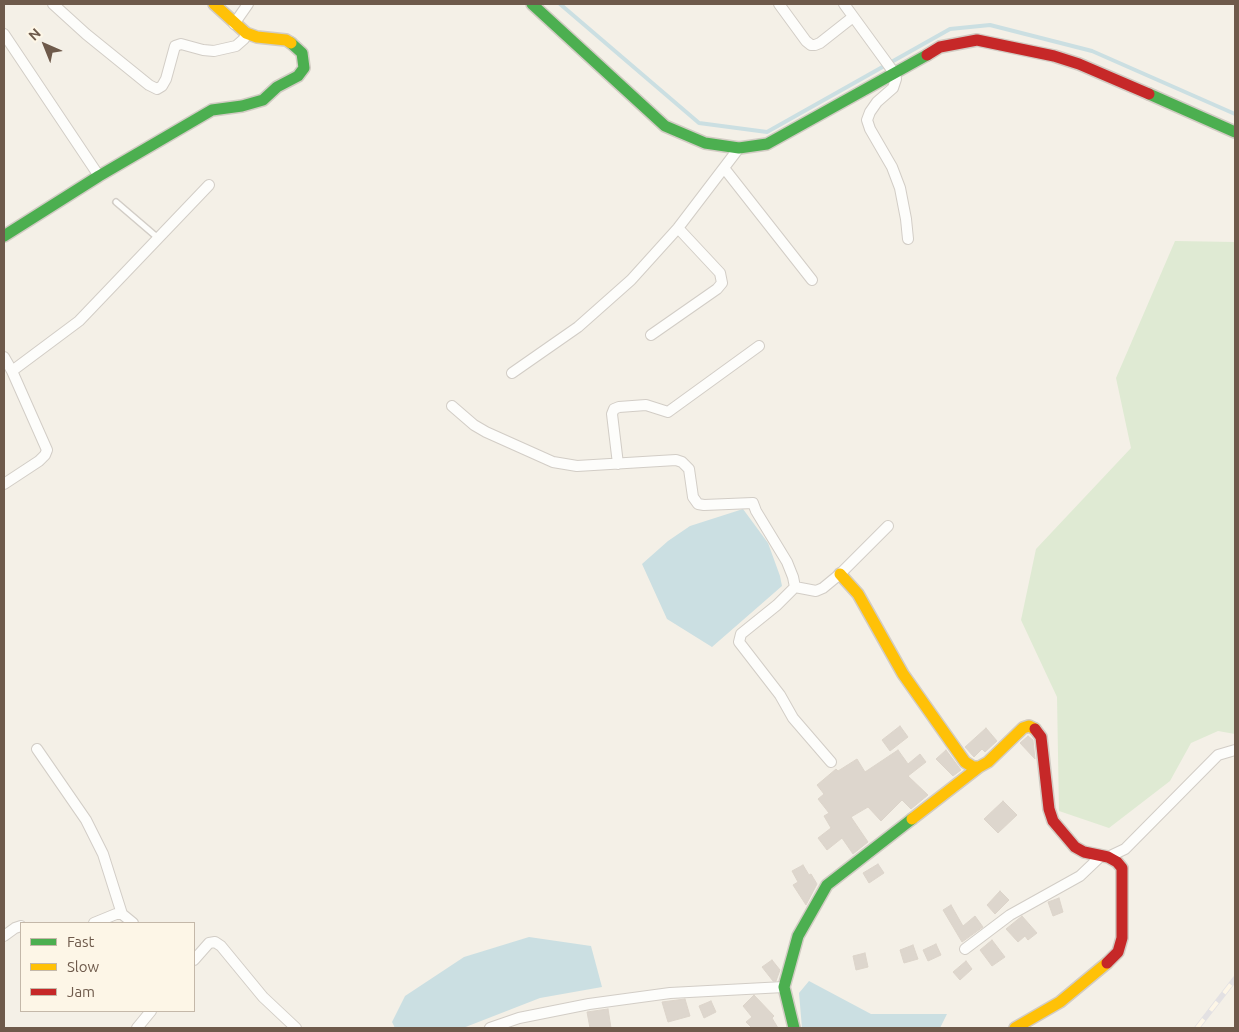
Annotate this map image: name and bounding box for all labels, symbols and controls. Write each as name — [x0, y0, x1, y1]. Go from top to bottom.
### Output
north arrow — [20, 20, 70, 70]
text: N — [25, 25, 44, 44]
legend — [20, 922, 195, 1012]
text: Fast — [67, 933, 94, 950]
text: Slow — [67, 958, 99, 975]
text: Jam — [67, 983, 95, 1000]

